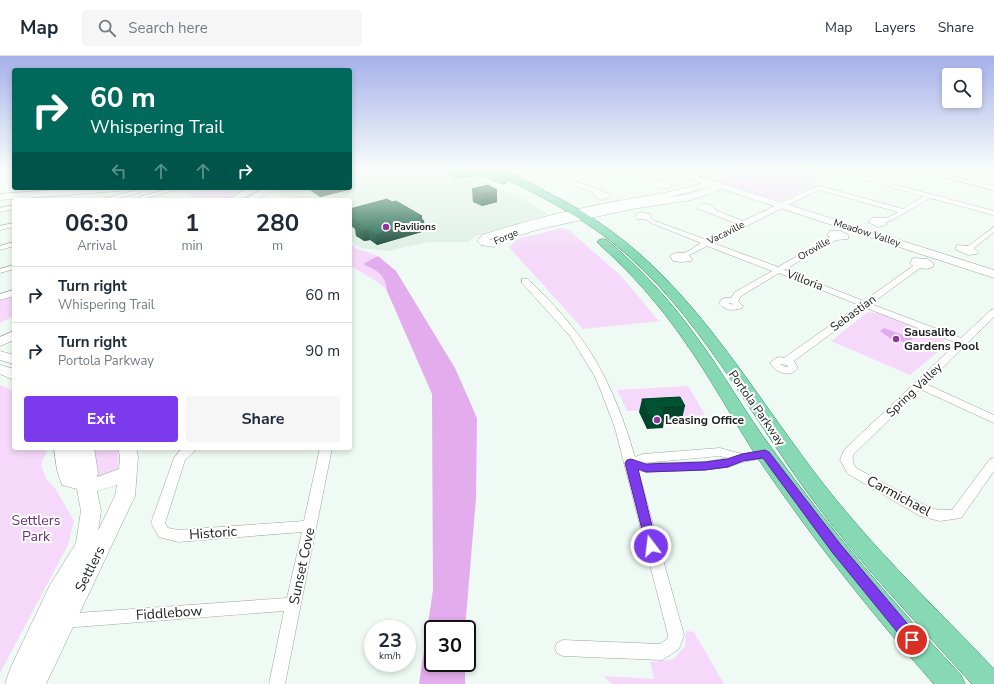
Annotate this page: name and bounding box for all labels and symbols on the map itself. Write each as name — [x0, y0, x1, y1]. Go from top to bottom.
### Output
street label: Meadow Valley — [832, 216, 903, 251]
street label: Vacaville — [704, 218, 747, 249]
place label: Pavilions — [394, 220, 436, 234]
marker: Pavilions — [381, 222, 391, 232]
street label: Forge — [492, 226, 520, 248]
street label: Oroville — [795, 234, 833, 264]
street label: Villoria — [783, 265, 826, 294]
street label: Sebastian — [827, 291, 879, 335]
place label: Sausalito Gardens Pool — [904, 324, 979, 354]
marker: Sausalito Gardens Pool — [891, 334, 901, 344]
street label: Spring Valley — [883, 359, 946, 421]
street label: Portola Parkway — [725, 367, 789, 450]
place label: Leasing Office — [665, 412, 745, 428]
marker: Leasing Office — [652, 415, 662, 425]
street label: Carmichael — [863, 471, 935, 521]
park label: Settlers Park — [12, 511, 61, 546]
street label: Historic — [188, 522, 238, 544]
position arrow — [630, 525, 672, 567]
street label: Sunset Cove — [285, 526, 319, 606]
street label: Settlers — [70, 543, 110, 595]
street label: Fiddlebow — [135, 601, 203, 625]
speed limit sign: 30 — [424, 620, 476, 672]
pin — [895, 623, 929, 657]

